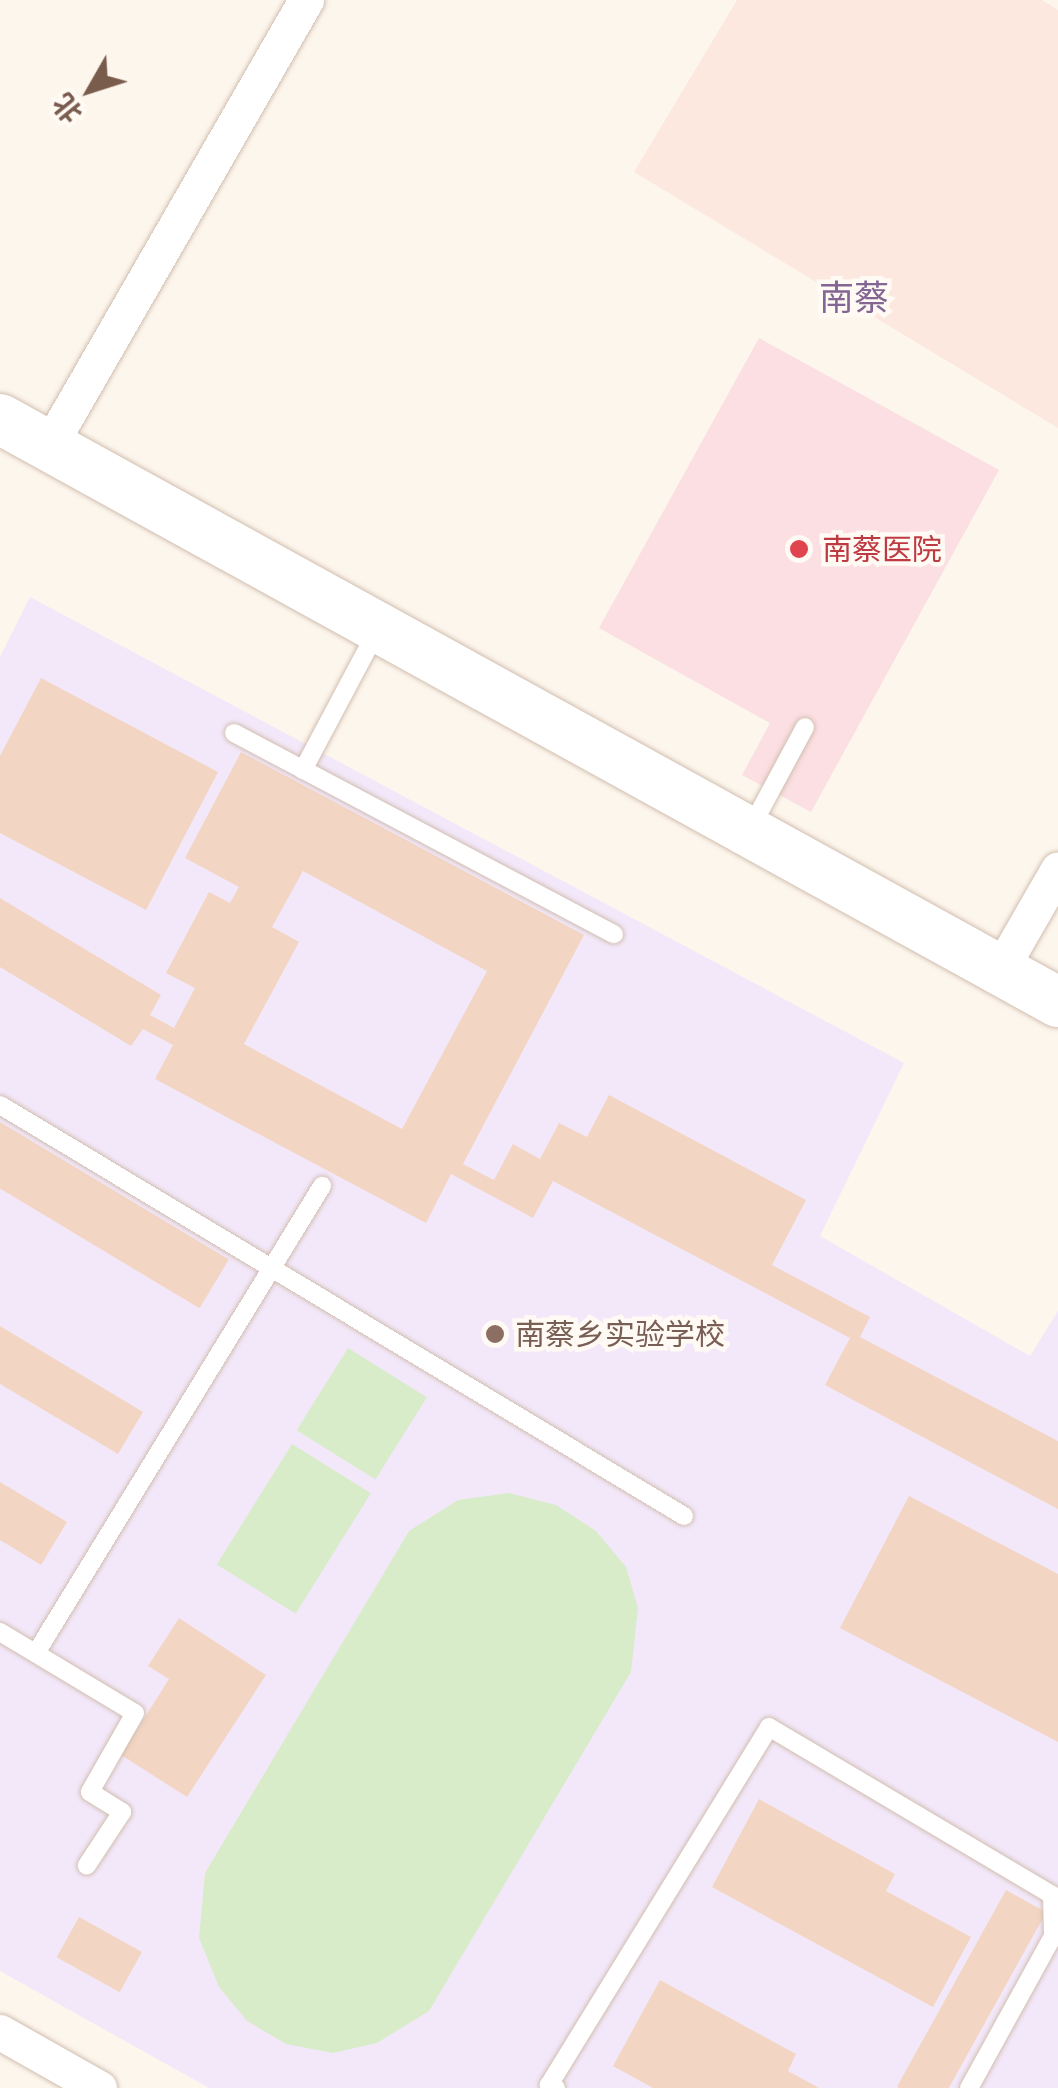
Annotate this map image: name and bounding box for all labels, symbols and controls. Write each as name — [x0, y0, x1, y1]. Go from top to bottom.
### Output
north arrow — [40, 40, 140, 140]
text: 北 — [43, 86, 90, 132]
district label: 南蔡 — [819, 276, 889, 318]
place label: 南蔡医院 — [822, 531, 942, 567]
marker: 南蔡医院 — [786, 536, 812, 562]
place label: 南蔡乡实验学校 — [515, 1316, 725, 1352]
marker: 南蔡乡实验学校 — [484, 1323, 506, 1345]

